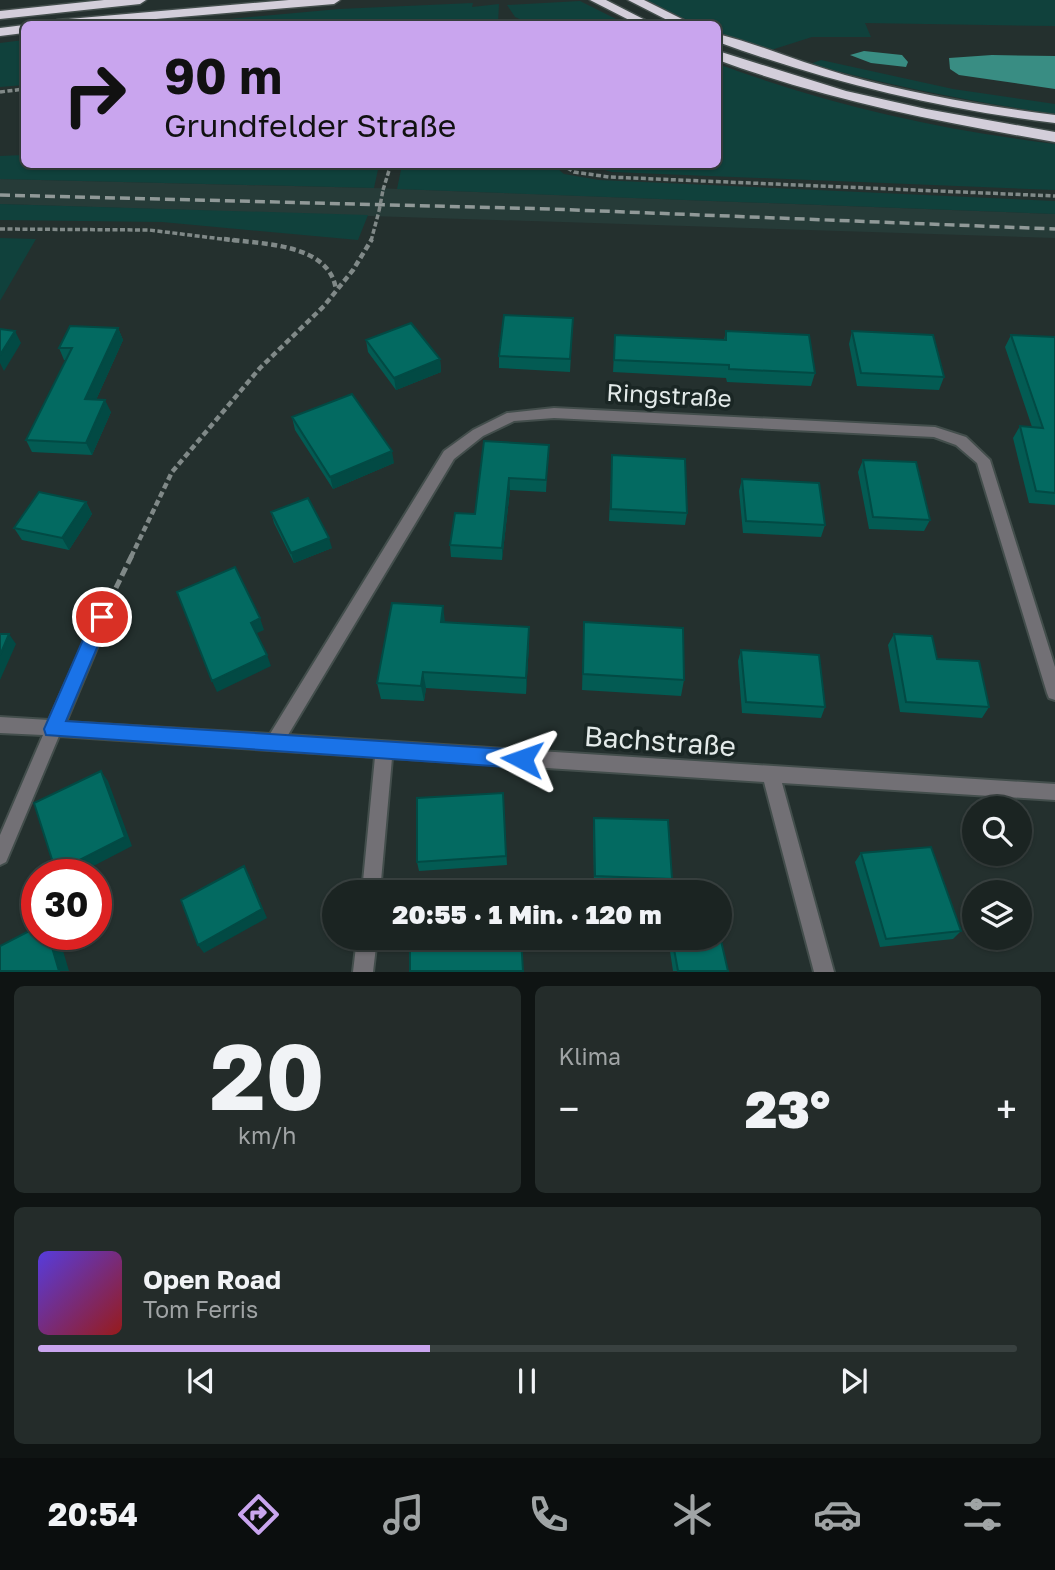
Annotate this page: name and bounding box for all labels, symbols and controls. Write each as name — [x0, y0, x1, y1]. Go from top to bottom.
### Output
text: 90 m — [164, 46, 282, 105]
icon: right — [49, 49, 140, 140]
text: Grundfelder Straße — [164, 106, 456, 144]
street label: Ringstraße — [606, 377, 732, 412]
pin — [72, 587, 132, 647]
icon: arrive — [83, 598, 121, 636]
street label: Bachstraße — [583, 719, 737, 762]
position arrow — [485, 722, 559, 796]
map controls — [962, 796, 1032, 950]
button: search — [962, 796, 1032, 866]
speed limit sign: 30 — [21, 859, 112, 950]
button: layers — [962, 880, 1032, 950]
text: 20:55 · 1 Min. · 120 m — [392, 899, 662, 930]
text: 20 — [210, 1021, 325, 1130]
text: Klima — [559, 1042, 621, 1070]
text: 23° — [745, 1077, 830, 1139]
text: − — [559, 1086, 579, 1131]
text: + — [996, 1086, 1017, 1131]
text: km/h — [238, 1121, 297, 1149]
text: Open Road — [143, 1264, 281, 1295]
text: Tom Ferris — [143, 1295, 258, 1323]
icon: previous — [182, 1362, 220, 1400]
icon: pause — [508, 1362, 546, 1400]
icon: next — [835, 1362, 873, 1400]
icon: directions — [234, 1490, 283, 1539]
icon: music — [379, 1490, 428, 1539]
icon: phone — [524, 1490, 573, 1539]
icon: climate — [668, 1490, 717, 1539]
icon: car — [813, 1490, 862, 1539]
icon: filters — [958, 1490, 1007, 1539]
text: 20:54 — [48, 1495, 138, 1533]

